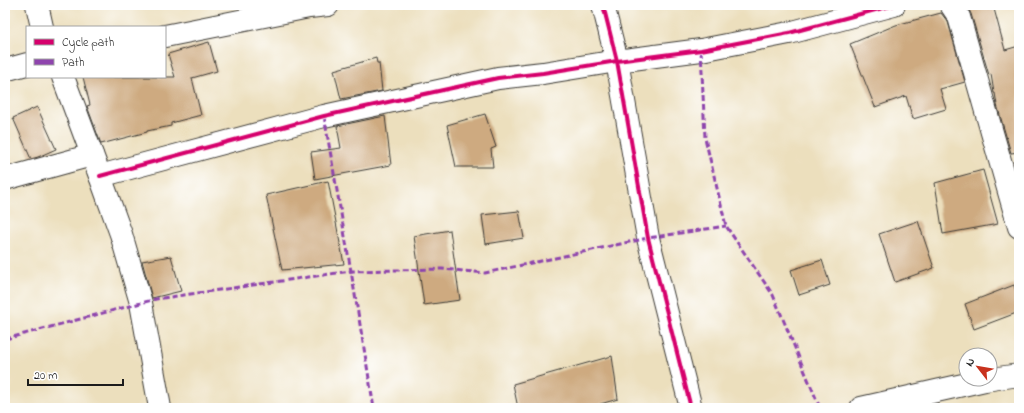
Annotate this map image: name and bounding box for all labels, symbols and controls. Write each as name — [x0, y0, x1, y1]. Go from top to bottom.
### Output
legend — [26, 26, 166, 78]
text: Cycle path — [62, 34, 114, 53]
text: Path — [62, 54, 85, 72]
north arrow — [958, 347, 998, 387]
text: N — [962, 355, 979, 370]
scale bar — [28, 361, 123, 387]
text: 20 m — [34, 367, 57, 385]

